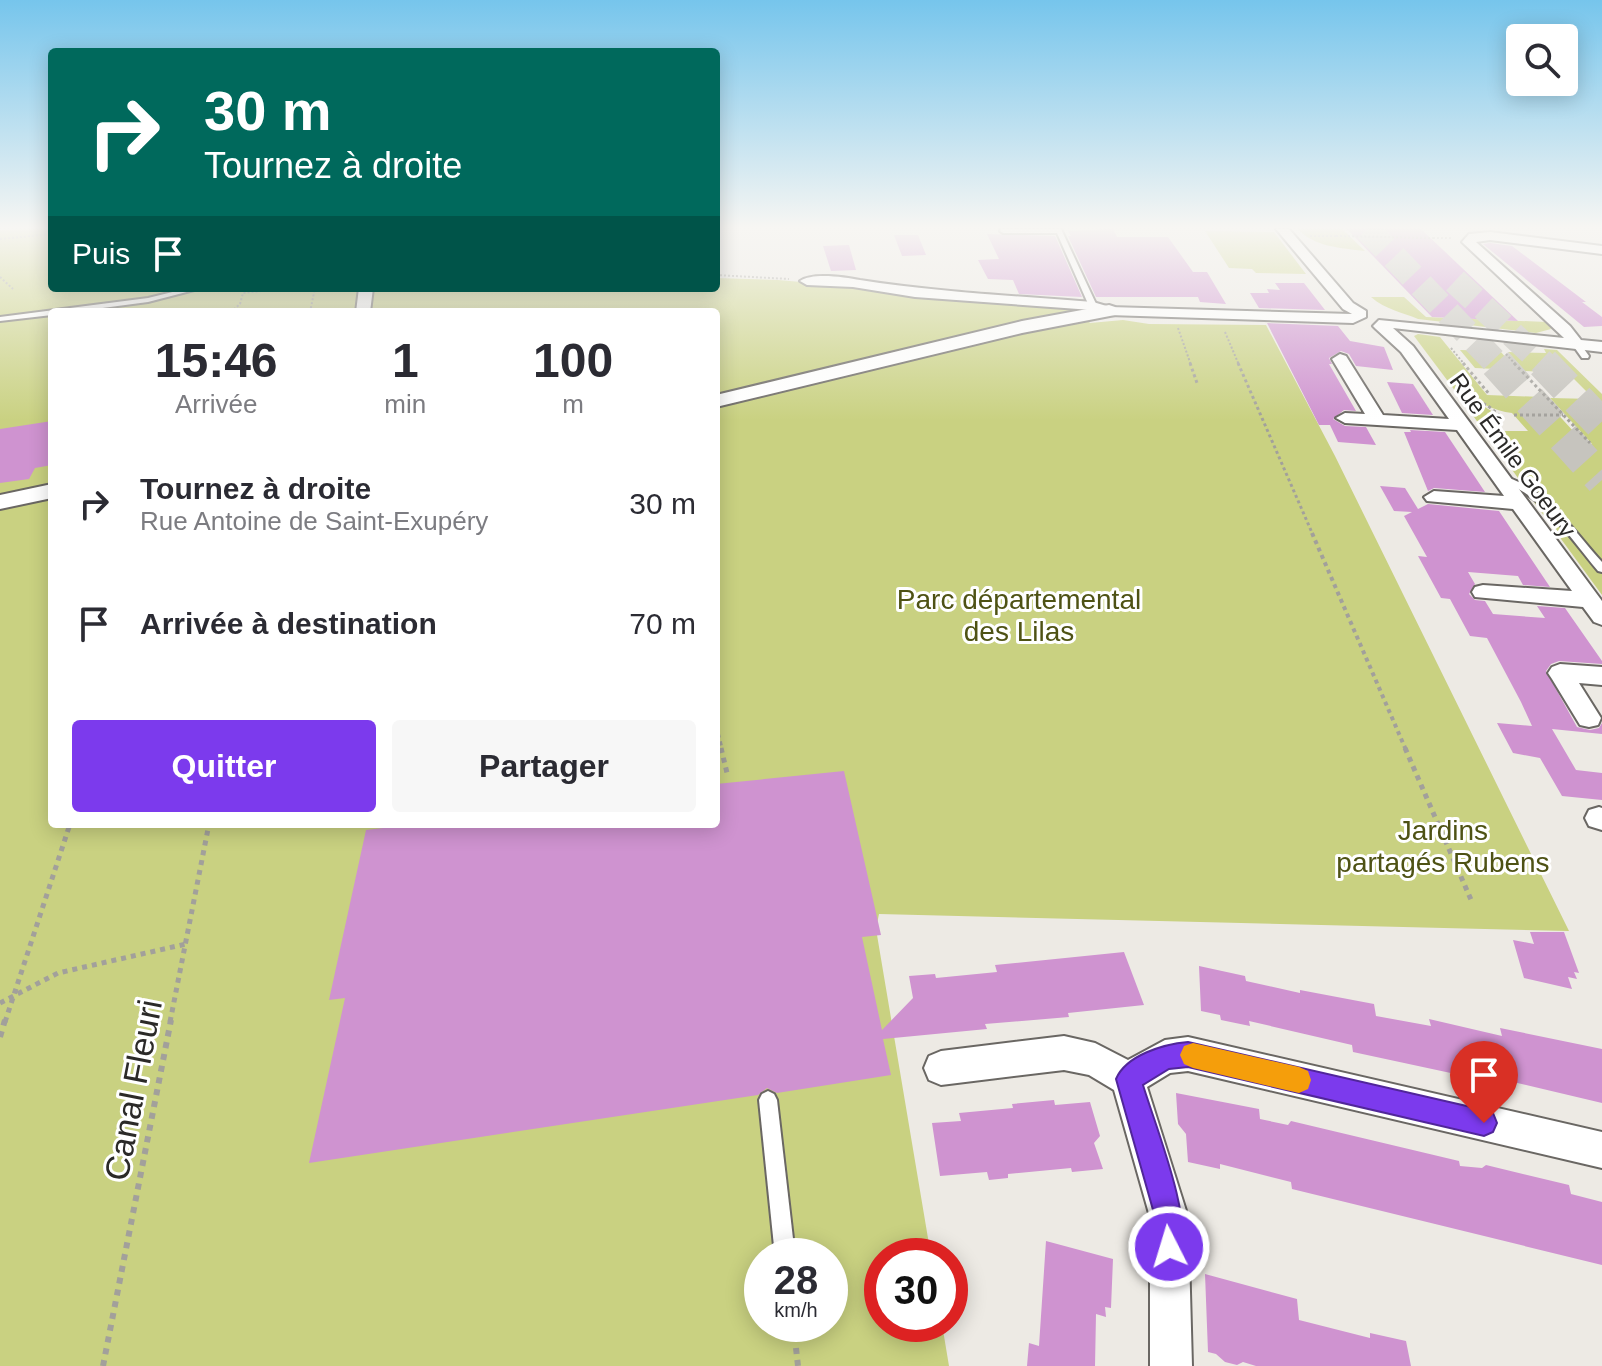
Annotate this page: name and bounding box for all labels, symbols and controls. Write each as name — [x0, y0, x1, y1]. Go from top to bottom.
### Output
map controls — [1506, 24, 1578, 96]
button: search — [1506, 24, 1578, 96]
text: 30 m — [204, 79, 332, 142]
icon: right — [72, 80, 176, 184]
text: Tournez à droite — [204, 145, 462, 186]
icon: arrive — [146, 232, 190, 276]
text: Puis — [72, 237, 130, 270]
text: 15:46 — [155, 334, 278, 387]
text: 1 — [392, 334, 419, 387]
text: 100 — [533, 334, 613, 387]
street label: Rue Émile Goeury — [1444, 368, 1582, 542]
text: Arrivée — [175, 389, 257, 419]
text: min — [384, 389, 426, 419]
text: m — [562, 389, 584, 419]
text: Tournez à droite — [140, 472, 371, 505]
icon: right — [72, 482, 116, 526]
text: 30 m — [629, 487, 696, 520]
text: Rue Antoine de Saint-Exupéry — [140, 506, 488, 536]
park label: Parc départemental des Lilas — [897, 584, 1141, 647]
icon: arrive — [72, 602, 116, 646]
text: Arrivée à destination — [140, 607, 437, 640]
text: 70 m — [629, 607, 696, 640]
button: Quitter — [72, 720, 376, 812]
button: Partager — [392, 720, 696, 812]
park label: Jardins partagés Rubens — [1336, 815, 1550, 878]
street label: Canal Fleuri — [97, 996, 169, 1184]
pin — [1450, 1041, 1518, 1123]
icon: arrive — [1462, 1053, 1506, 1097]
position arrow — [1127, 1205, 1211, 1289]
speed limit sign: 30 — [864, 1238, 968, 1342]
text: 28 — [774, 1258, 818, 1302]
text: km/h — [774, 1299, 818, 1321]

